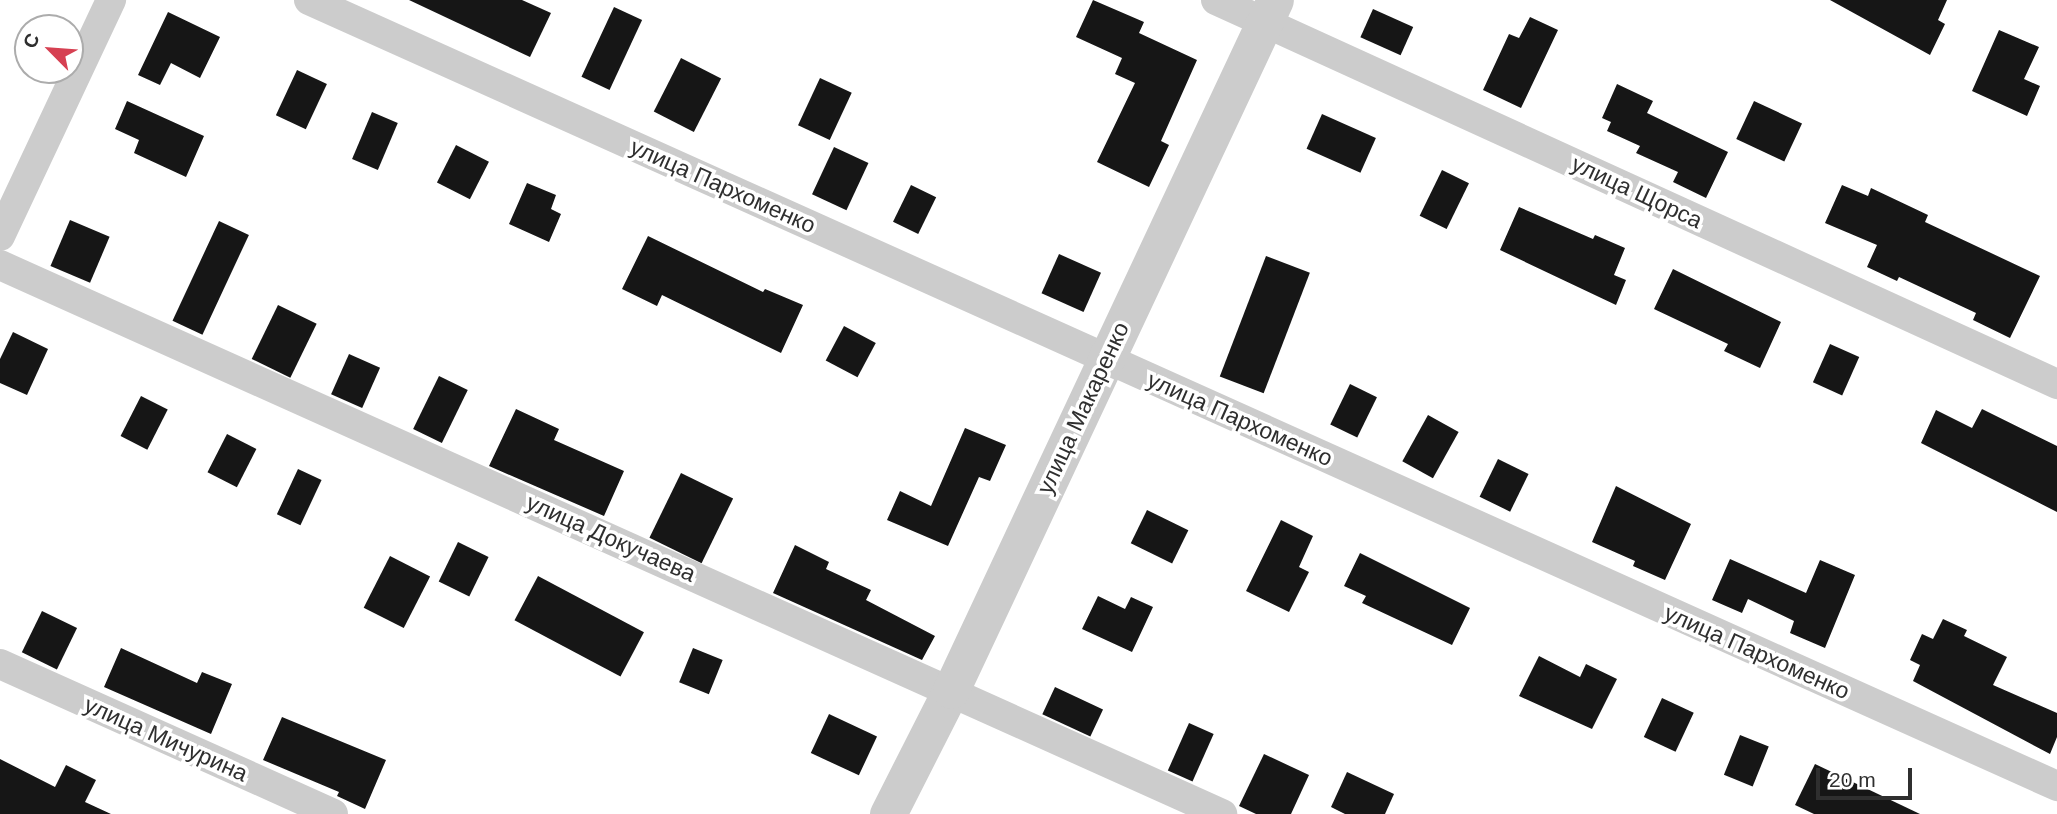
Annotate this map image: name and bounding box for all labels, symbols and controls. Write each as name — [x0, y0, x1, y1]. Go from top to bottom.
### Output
north arrow — [14, 14, 84, 84]
text: С — [19, 30, 44, 51]
street label: улица Пархоменко — [626, 133, 820, 239]
street label: улица Щорса — [1567, 150, 1707, 234]
street label: улица Макаренко — [1031, 318, 1135, 498]
street label: улица Пархоменко — [1143, 366, 1337, 472]
street label: улица Докучаева — [522, 488, 700, 588]
street label: улица Пархоменко — [1660, 599, 1854, 705]
street label: улица Мичурина — [80, 691, 252, 787]
scale bar — [1819, 754, 1915, 798]
text: 20 m — [1829, 768, 1876, 791]

